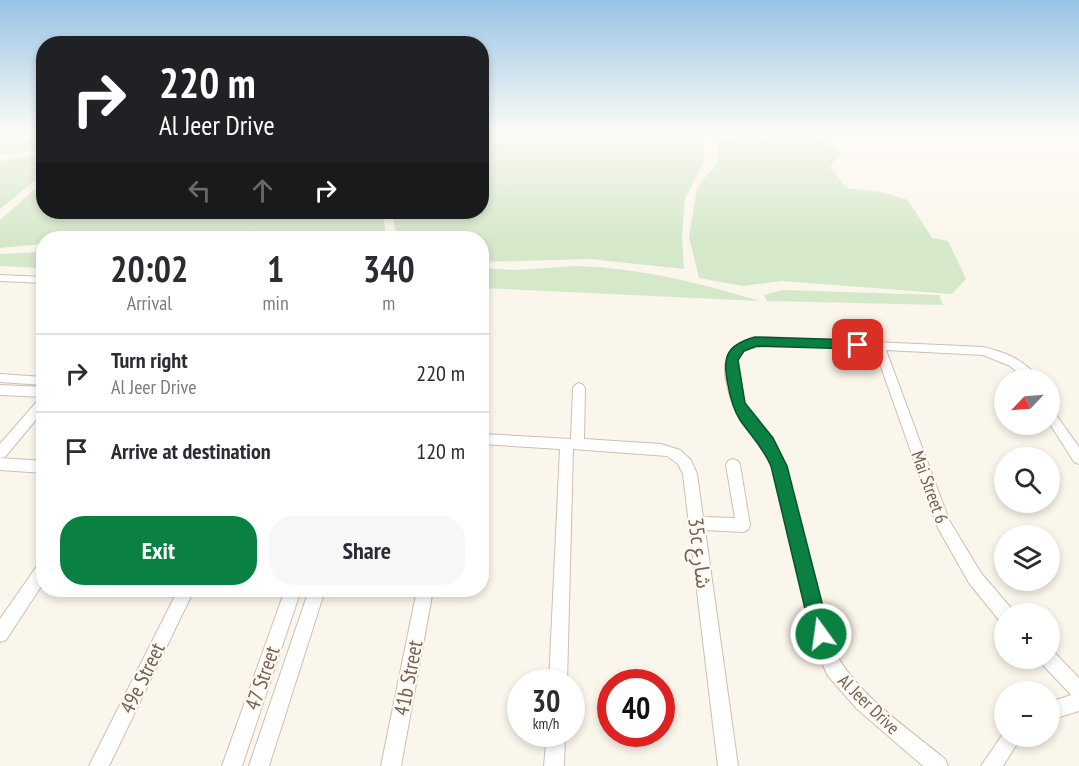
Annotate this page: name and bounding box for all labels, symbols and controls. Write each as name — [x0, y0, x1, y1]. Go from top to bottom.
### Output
text: 220 m — [159, 55, 256, 110]
icon: right — [60, 60, 138, 138]
text: Al Jeer Drive — [159, 108, 275, 142]
icon: left — [183, 174, 216, 207]
icon: ahead — [246, 174, 279, 207]
icon: right — [309, 174, 342, 207]
text: 20:02 — [110, 245, 188, 292]
text: 1 — [267, 245, 284, 292]
text: 340 — [363, 245, 415, 292]
text: Arrival — [127, 290, 172, 316]
text: min — [263, 290, 289, 316]
text: m — [382, 290, 395, 316]
pin — [832, 319, 883, 370]
icon: arrive — [841, 328, 874, 361]
text: Turn right — [111, 346, 188, 374]
icon: right — [60, 357, 93, 390]
text: 220 m — [416, 359, 465, 387]
north arrow — [994, 369, 1060, 435]
map controls — [994, 369, 1060, 747]
text: Al Jeer Drive — [111, 374, 197, 400]
icon: arrive — [60, 435, 93, 468]
text: Arrive at destination — [111, 437, 271, 465]
text: 120 m — [416, 437, 465, 465]
button: search — [994, 447, 1060, 513]
street label: Mai Street 6 — [906, 448, 954, 526]
button: Exit — [60, 516, 257, 585]
button: Share — [269, 516, 465, 585]
street label: 35c شارع — [680, 516, 718, 590]
button: layers — [994, 525, 1060, 591]
position arrow — [789, 602, 853, 666]
button: + — [994, 603, 1060, 669]
street label: 49e Street — [113, 638, 171, 718]
street label: 41b Street — [388, 638, 429, 718]
street label: 47 Street — [239, 642, 286, 714]
speed limit sign: 40 — [597, 669, 675, 747]
street label: Al Jeer Drive — [833, 669, 905, 739]
text: 30 — [532, 681, 560, 720]
button: − — [994, 681, 1060, 747]
text: km/h — [533, 714, 559, 733]

